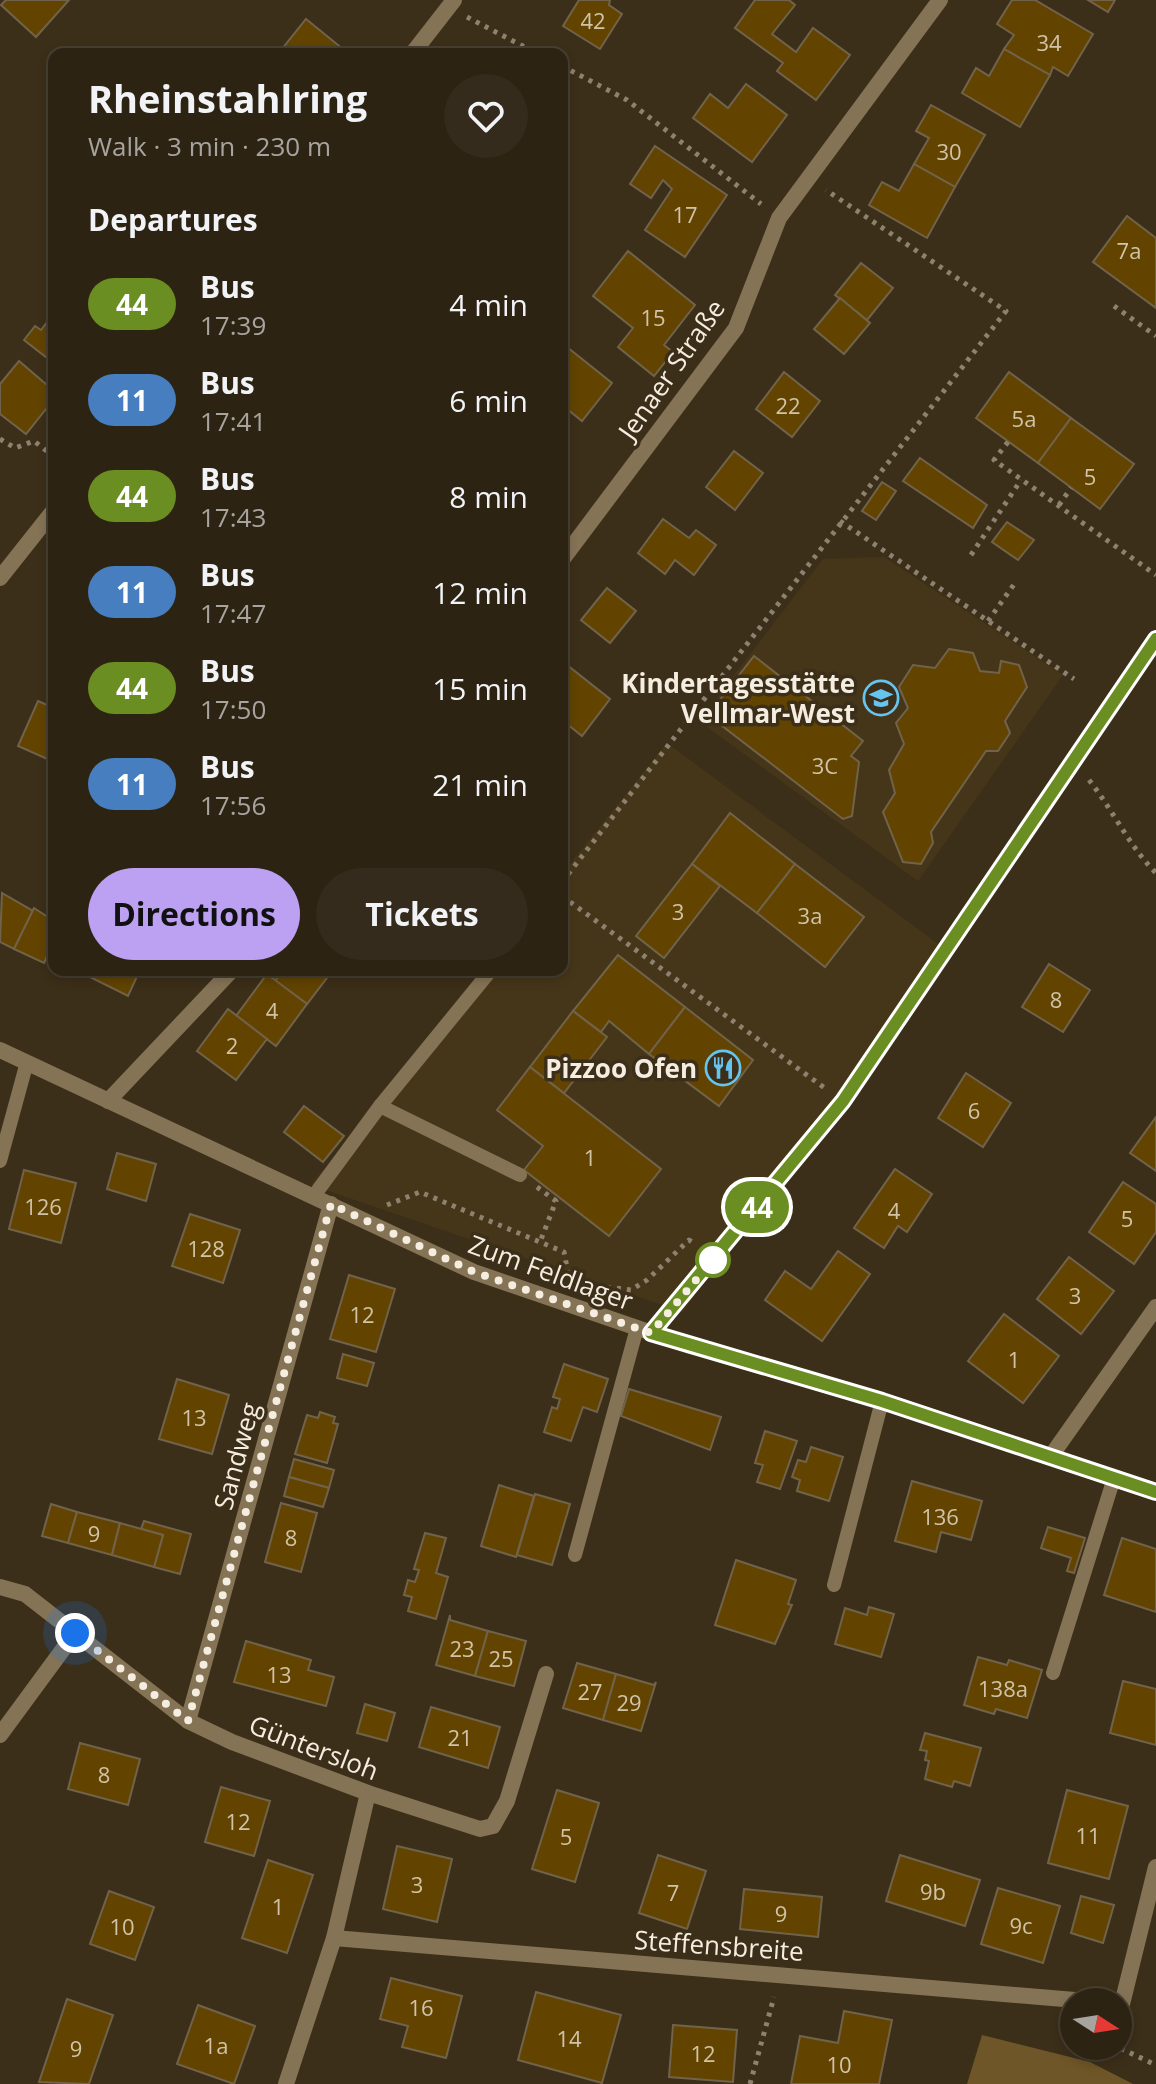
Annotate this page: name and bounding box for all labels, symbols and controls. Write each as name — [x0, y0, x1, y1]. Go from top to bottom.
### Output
house number: 42 — [580, 5, 606, 35]
house number: 34 — [1036, 27, 1062, 57]
text: Rheinstahlring — [88, 72, 367, 124]
button: heart — [444, 74, 528, 158]
text: Walk · 3 min · 230 m — [88, 128, 331, 164]
house number: 30 — [936, 136, 962, 166]
text: Departures — [88, 199, 258, 240]
house number: 17 — [672, 199, 698, 229]
house number: 7a — [1117, 235, 1141, 265]
text: Bus — [200, 266, 255, 307]
text: 4 min — [449, 284, 528, 325]
text: 44 — [116, 285, 148, 323]
street label: Jenaer Straße — [608, 292, 733, 449]
house number: 15 — [640, 302, 666, 332]
text: 17:39 — [200, 307, 266, 343]
text: Bus — [200, 362, 255, 403]
text: 6 min — [449, 380, 528, 421]
text: 11 — [116, 381, 148, 419]
house number: 22 — [775, 390, 801, 420]
text: 17:41 — [200, 403, 266, 439]
house number: 5a — [1012, 403, 1036, 433]
text: Bus — [200, 458, 255, 499]
house number: 5 — [1084, 461, 1096, 491]
text: 8 min — [449, 476, 528, 517]
text: 44 — [116, 477, 148, 515]
text: 17:43 — [200, 499, 266, 535]
text: Bus — [200, 554, 255, 595]
text: 12 min — [432, 572, 528, 613]
text: 11 — [116, 573, 148, 611]
text: 17:47 — [200, 595, 266, 631]
text: Bus — [200, 650, 255, 691]
place label: Kindertagesstätte Vellmar-West — [621, 665, 855, 731]
text: 15 min — [432, 668, 528, 709]
text: 44 — [116, 669, 148, 707]
school or university icon: Kindertagesstätte Vellmar-West — [862, 679, 900, 717]
text: 17:50 — [200, 691, 266, 727]
text: Bus — [200, 746, 255, 787]
house number: 3C — [812, 750, 838, 780]
text: 21 min — [432, 764, 528, 805]
text: 11 — [116, 765, 148, 803]
text: 17:56 — [200, 787, 266, 823]
button: Directions — [88, 868, 300, 960]
button: Tickets — [316, 868, 528, 960]
house number: 3 — [672, 896, 684, 926]
house number: 3a — [798, 900, 822, 930]
house number: 8 — [1050, 984, 1062, 1014]
house number: 4 — [266, 995, 279, 1025]
house number: 2 — [226, 1030, 238, 1060]
restaurant icon: Pizzoo Ofen — [704, 1049, 742, 1087]
place label: Pizzoo Ofen — [545, 1050, 697, 1086]
house number: 6 — [968, 1095, 980, 1125]
house number: 1 — [584, 1142, 596, 1172]
line badge: 44 — [721, 1181, 793, 1233]
text: 44 — [741, 1188, 773, 1226]
house number: 126 — [24, 1191, 62, 1221]
house number: 4 — [888, 1195, 901, 1225]
house number: 5 — [1121, 1203, 1133, 1233]
street label: Zum Feldlager — [464, 1226, 639, 1319]
house number: 128 — [187, 1233, 225, 1263]
unlabelled marker — [696, 1243, 730, 1277]
house number: 3 — [1069, 1280, 1081, 1310]
house number: 12 — [349, 1299, 375, 1329]
house number: 1 — [1008, 1344, 1020, 1374]
street label: Sandweg — [204, 1398, 268, 1514]
house number: 13 — [181, 1402, 207, 1432]
house number: 136 — [921, 1501, 959, 1531]
house number: 9 — [88, 1518, 100, 1548]
house number: 8 — [285, 1522, 297, 1552]
your location — [55, 1613, 95, 1653]
house number: 23 — [449, 1633, 475, 1663]
house number: 25 — [488, 1643, 514, 1673]
house number: 13 — [266, 1659, 292, 1689]
house number: 138a — [978, 1673, 1028, 1703]
house number: 27 — [577, 1676, 603, 1706]
house number: 29 — [616, 1687, 642, 1717]
street label: Güntersloh — [244, 1706, 384, 1788]
house number: 21 — [447, 1722, 473, 1752]
house number: 8 — [98, 1759, 110, 1789]
house number: 12 — [225, 1806, 251, 1836]
house number: 11 — [1075, 1820, 1101, 1850]
house number: 5 — [560, 1821, 572, 1851]
house number: 3 — [411, 1869, 423, 1899]
house number: 9b — [920, 1876, 946, 1906]
house number: 7 — [667, 1877, 679, 1907]
house number: 1 — [272, 1891, 284, 1921]
house number: 9 — [775, 1898, 787, 1928]
house number: 9c — [1009, 1910, 1033, 1940]
house number: 10 — [109, 1911, 135, 1941]
street label: Steffensbreite — [633, 1921, 805, 1969]
north arrow — [1060, 1988, 1132, 2060]
map controls — [1060, 1988, 1132, 2060]
house number: 16 — [408, 1992, 434, 2022]
house number: 14 — [556, 2023, 582, 2053]
house number: 1a — [204, 2030, 228, 2060]
house number: 9 — [70, 2033, 82, 2063]
house number: 12 — [690, 2038, 716, 2068]
house number: 10 — [826, 2049, 852, 2079]

